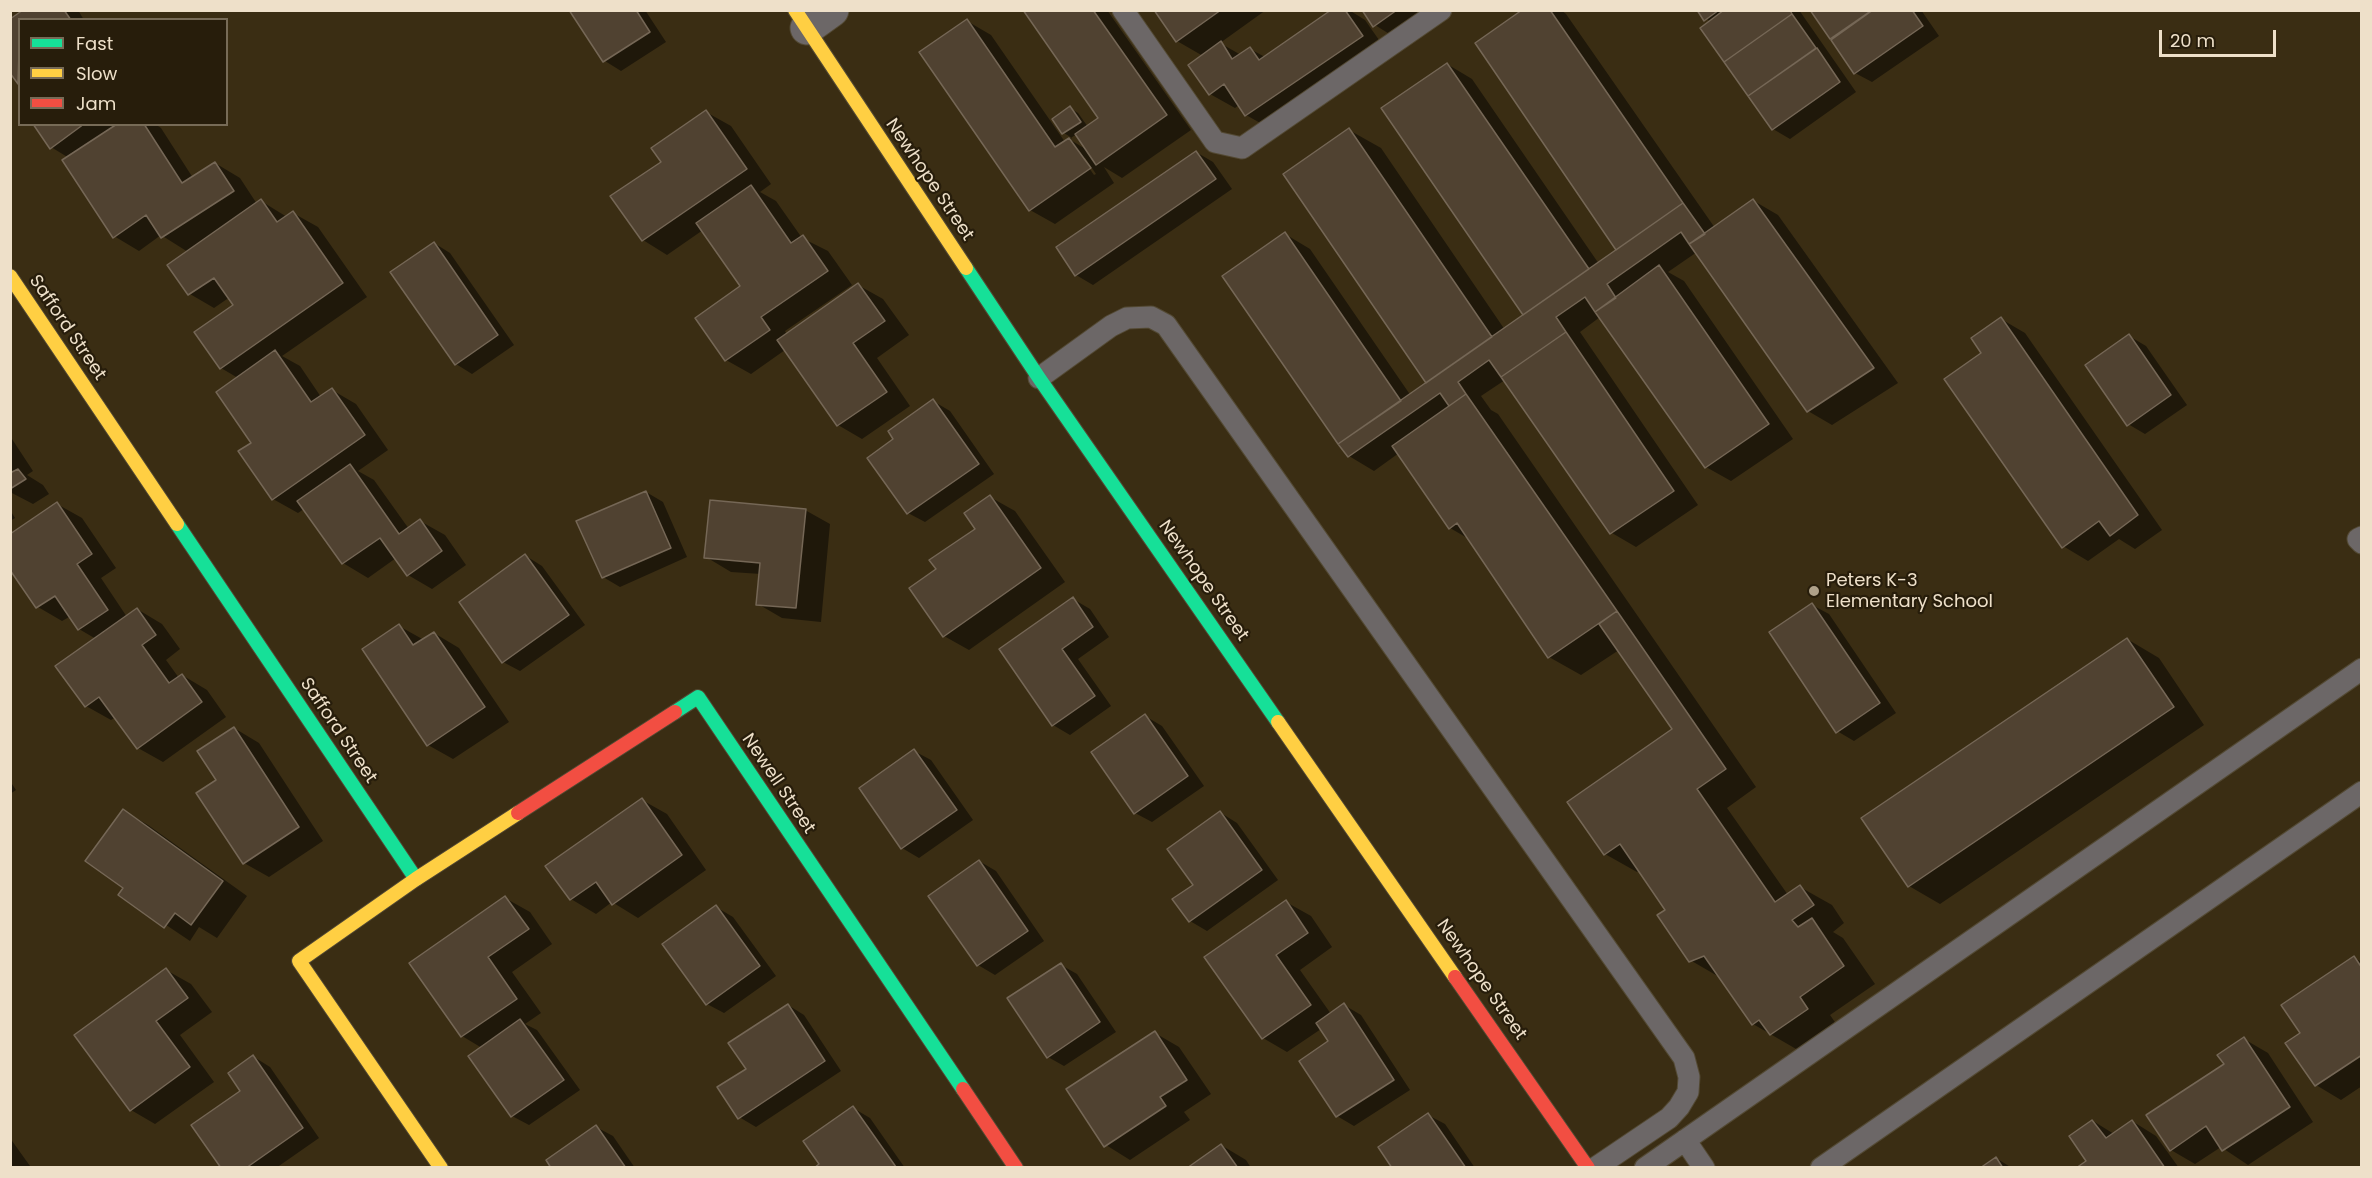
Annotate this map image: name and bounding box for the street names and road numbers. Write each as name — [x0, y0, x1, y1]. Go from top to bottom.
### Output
street label: Newhope Street — [880, 115, 978, 245]
street label: Safford Street — [24, 271, 110, 385]
street label: Newhope Street — [1153, 516, 1253, 646]
street label: Safford Street — [295, 674, 381, 788]
street label: Newell Street — [737, 730, 819, 838]
street label: Newhope Street — [1431, 915, 1531, 1045]

